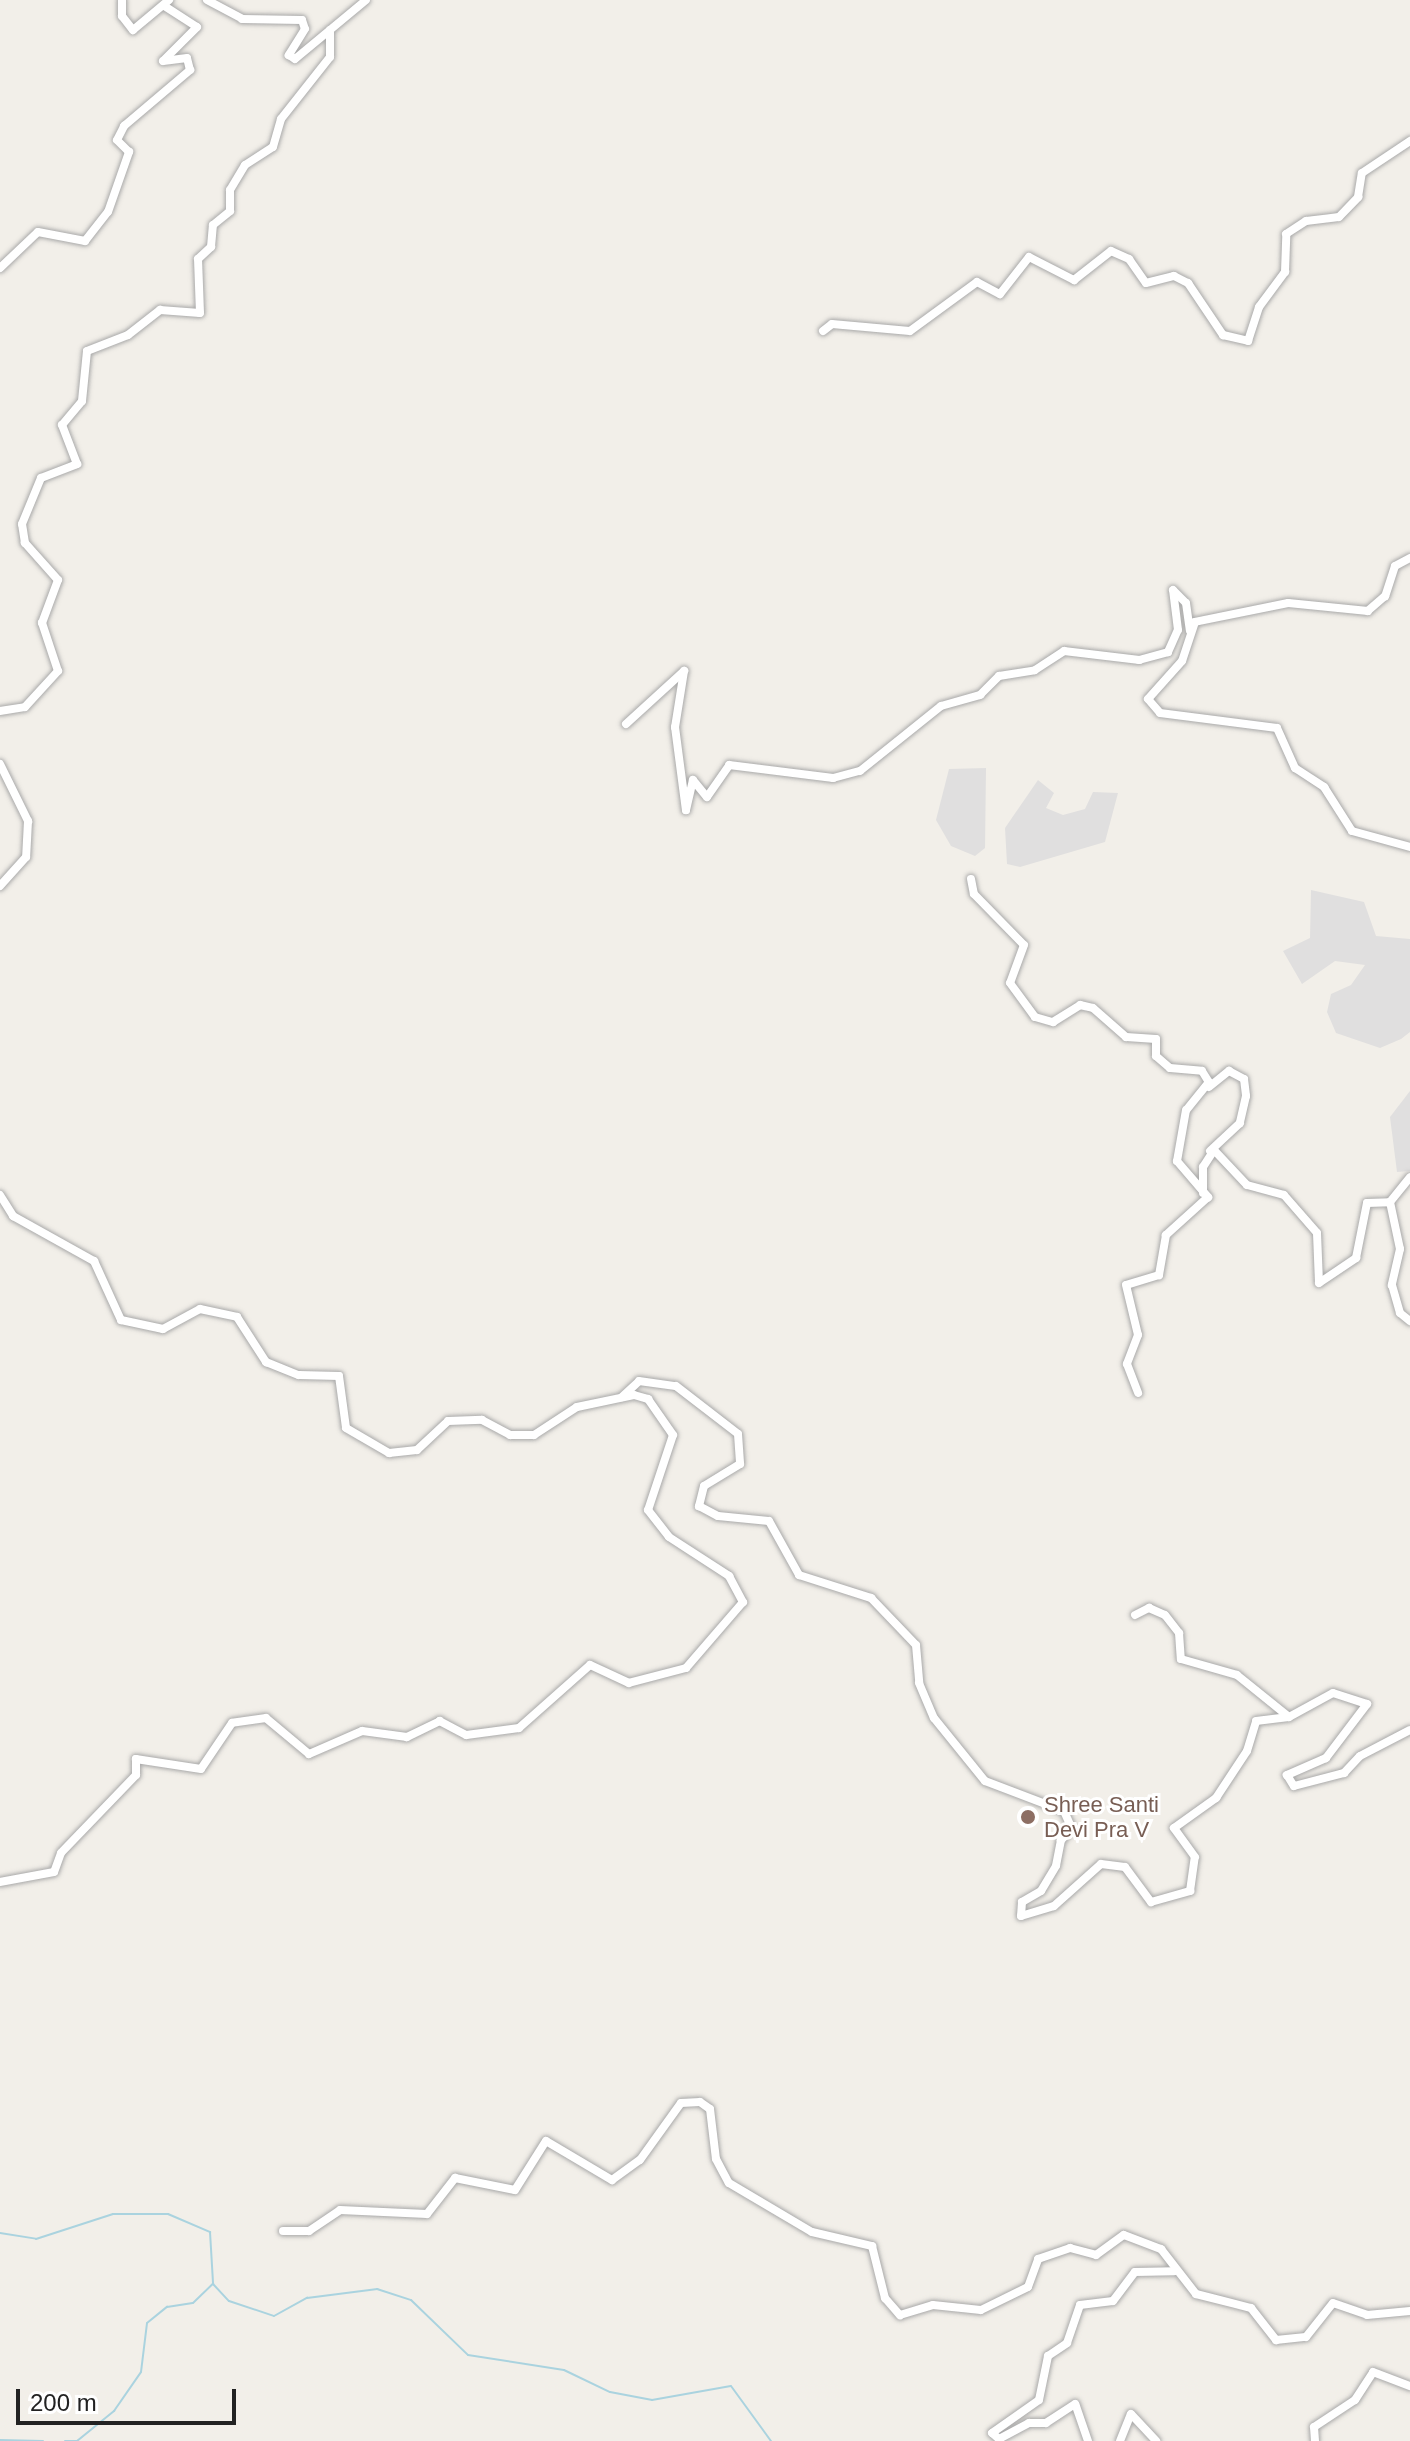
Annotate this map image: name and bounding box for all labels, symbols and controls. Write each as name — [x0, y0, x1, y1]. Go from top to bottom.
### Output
place label: Shree Santi Devi Pra V — [1044, 1791, 1159, 1842]
marker: Shree Santi Devi Pra V — [1019, 1808, 1037, 1826]
scale bar — [20, 2373, 240, 2423]
text: 200 m — [30, 2389, 97, 2416]

